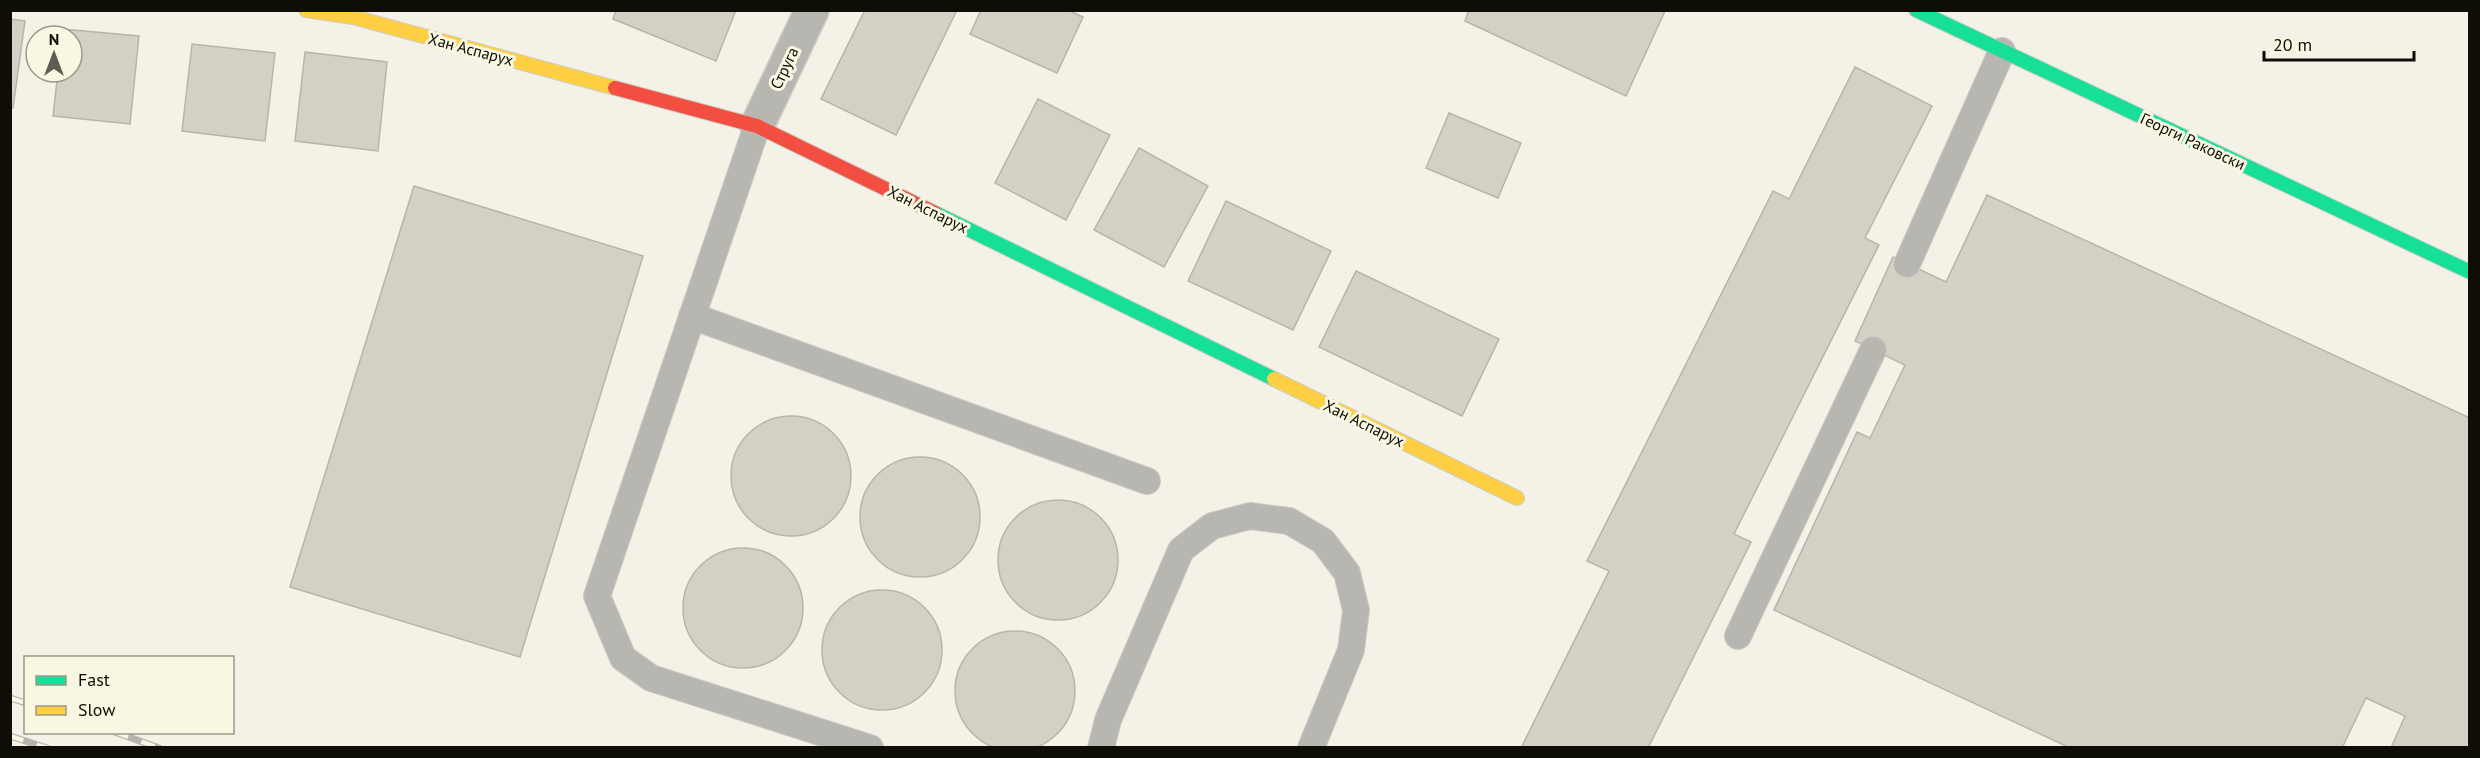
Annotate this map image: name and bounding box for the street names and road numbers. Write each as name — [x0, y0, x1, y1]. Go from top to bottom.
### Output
street label: Хан Аспарух — [426, 28, 516, 70]
street label: Струга — [766, 44, 802, 92]
street label: Георги Раковски — [2137, 108, 2249, 174]
street label: Хан Аспарух — [884, 181, 972, 237]
street label: Хан Аспарух — [1320, 395, 1408, 451]

